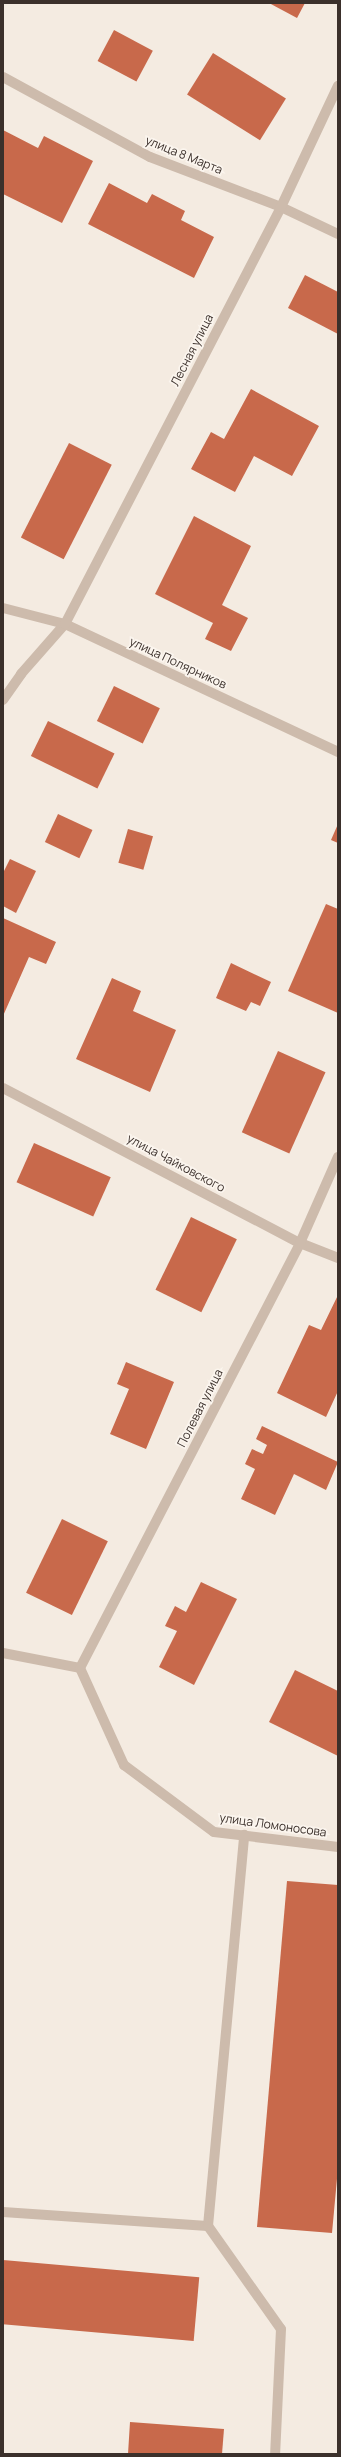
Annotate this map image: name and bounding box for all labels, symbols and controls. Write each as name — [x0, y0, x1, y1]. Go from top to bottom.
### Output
street label: улица 8 Марта — [143, 133, 225, 177]
street label: Лесная улица — [168, 312, 216, 388]
street label: улица Полярников — [127, 634, 229, 692]
street label: улица Чайковского — [124, 1131, 228, 1195]
street label: Полевая улица — [174, 1367, 226, 1449]
street label: улица Ломоносова — [219, 1810, 327, 1840]

